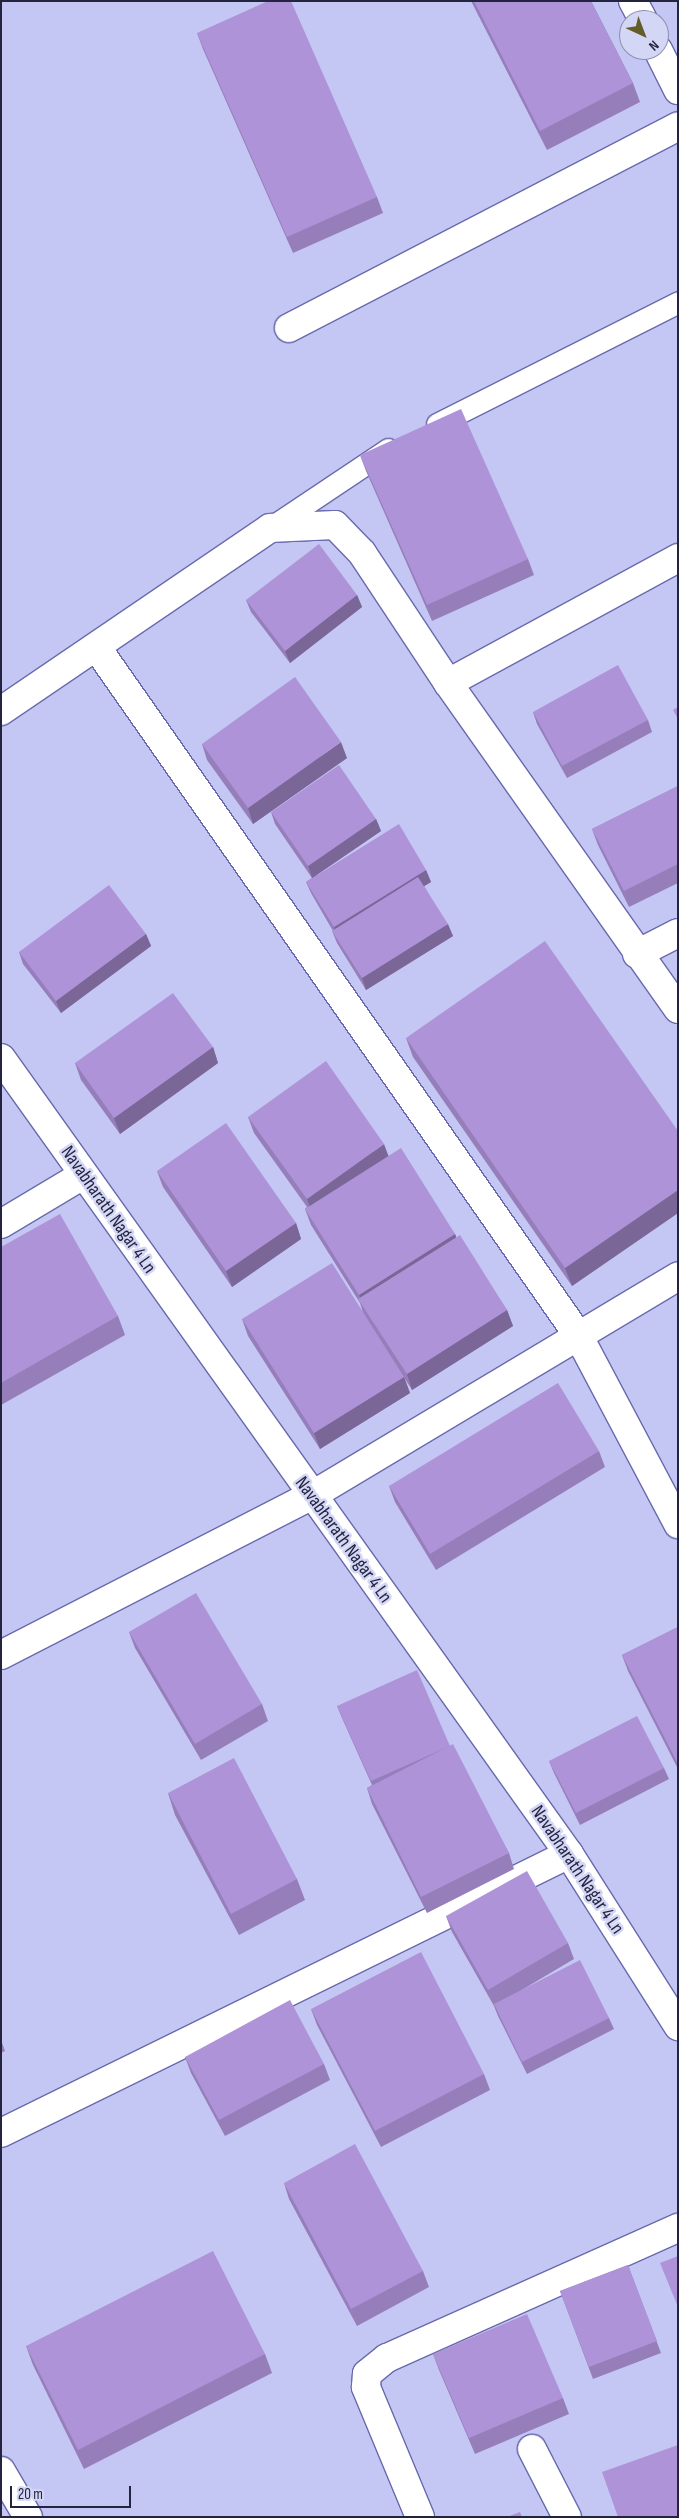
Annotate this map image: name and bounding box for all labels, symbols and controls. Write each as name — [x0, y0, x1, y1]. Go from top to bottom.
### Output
north arrow — [619, 10, 669, 60]
text: N — [645, 37, 662, 54]
street label: Navabharath Nagar 4 Ln — [56, 1142, 160, 1278]
street label: Navabharath Nagar 4 Ln — [290, 1473, 396, 1607]
street label: Navabharath Nagar 4 Ln — [526, 1801, 628, 1939]
scale bar — [12, 2476, 134, 2508]
text: 20 m — [18, 2485, 43, 2504]

